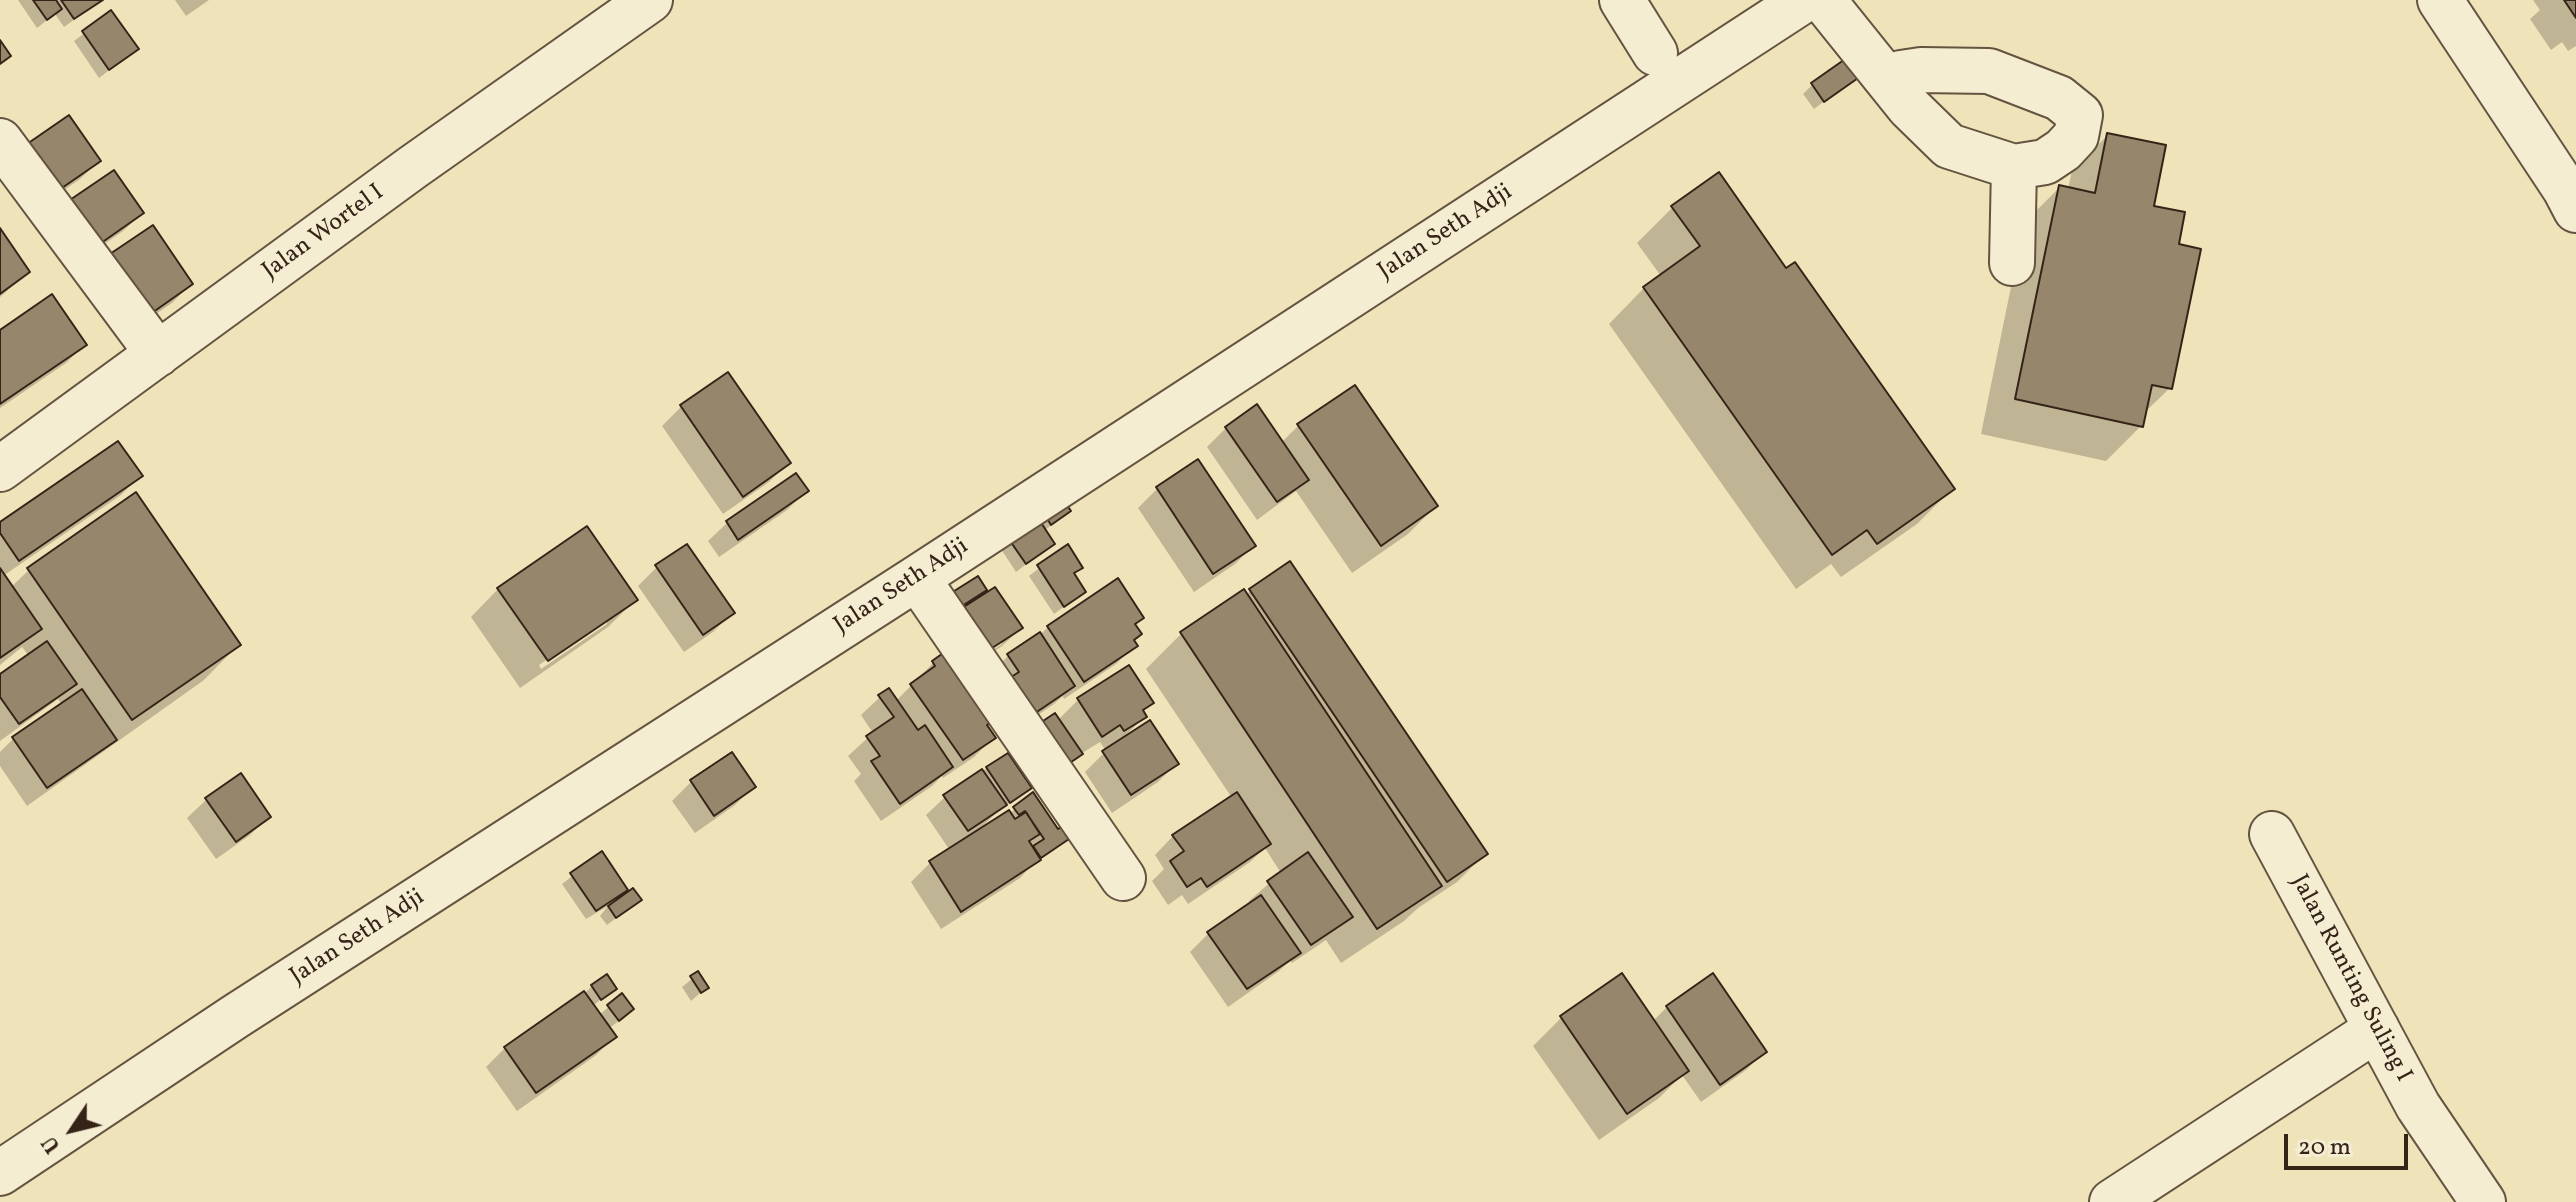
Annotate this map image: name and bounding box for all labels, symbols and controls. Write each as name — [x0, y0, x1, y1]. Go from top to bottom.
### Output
street label: Jalan Wortel I — [258, 179, 390, 287]
street label: Jalan Seth Adji — [1373, 179, 1519, 287]
street label: Jalan Seth Adji — [829, 533, 975, 641]
street label: Jalan Runting Suling I — [2283, 870, 2417, 1088]
street label: Jalan Seth Adji — [285, 884, 431, 992]
north arrow — [32, 1090, 112, 1170]
scale bar — [2288, 1118, 2412, 1168]
text: U — [35, 1129, 69, 1159]
text: 20 m — [2298, 1131, 2351, 1165]

